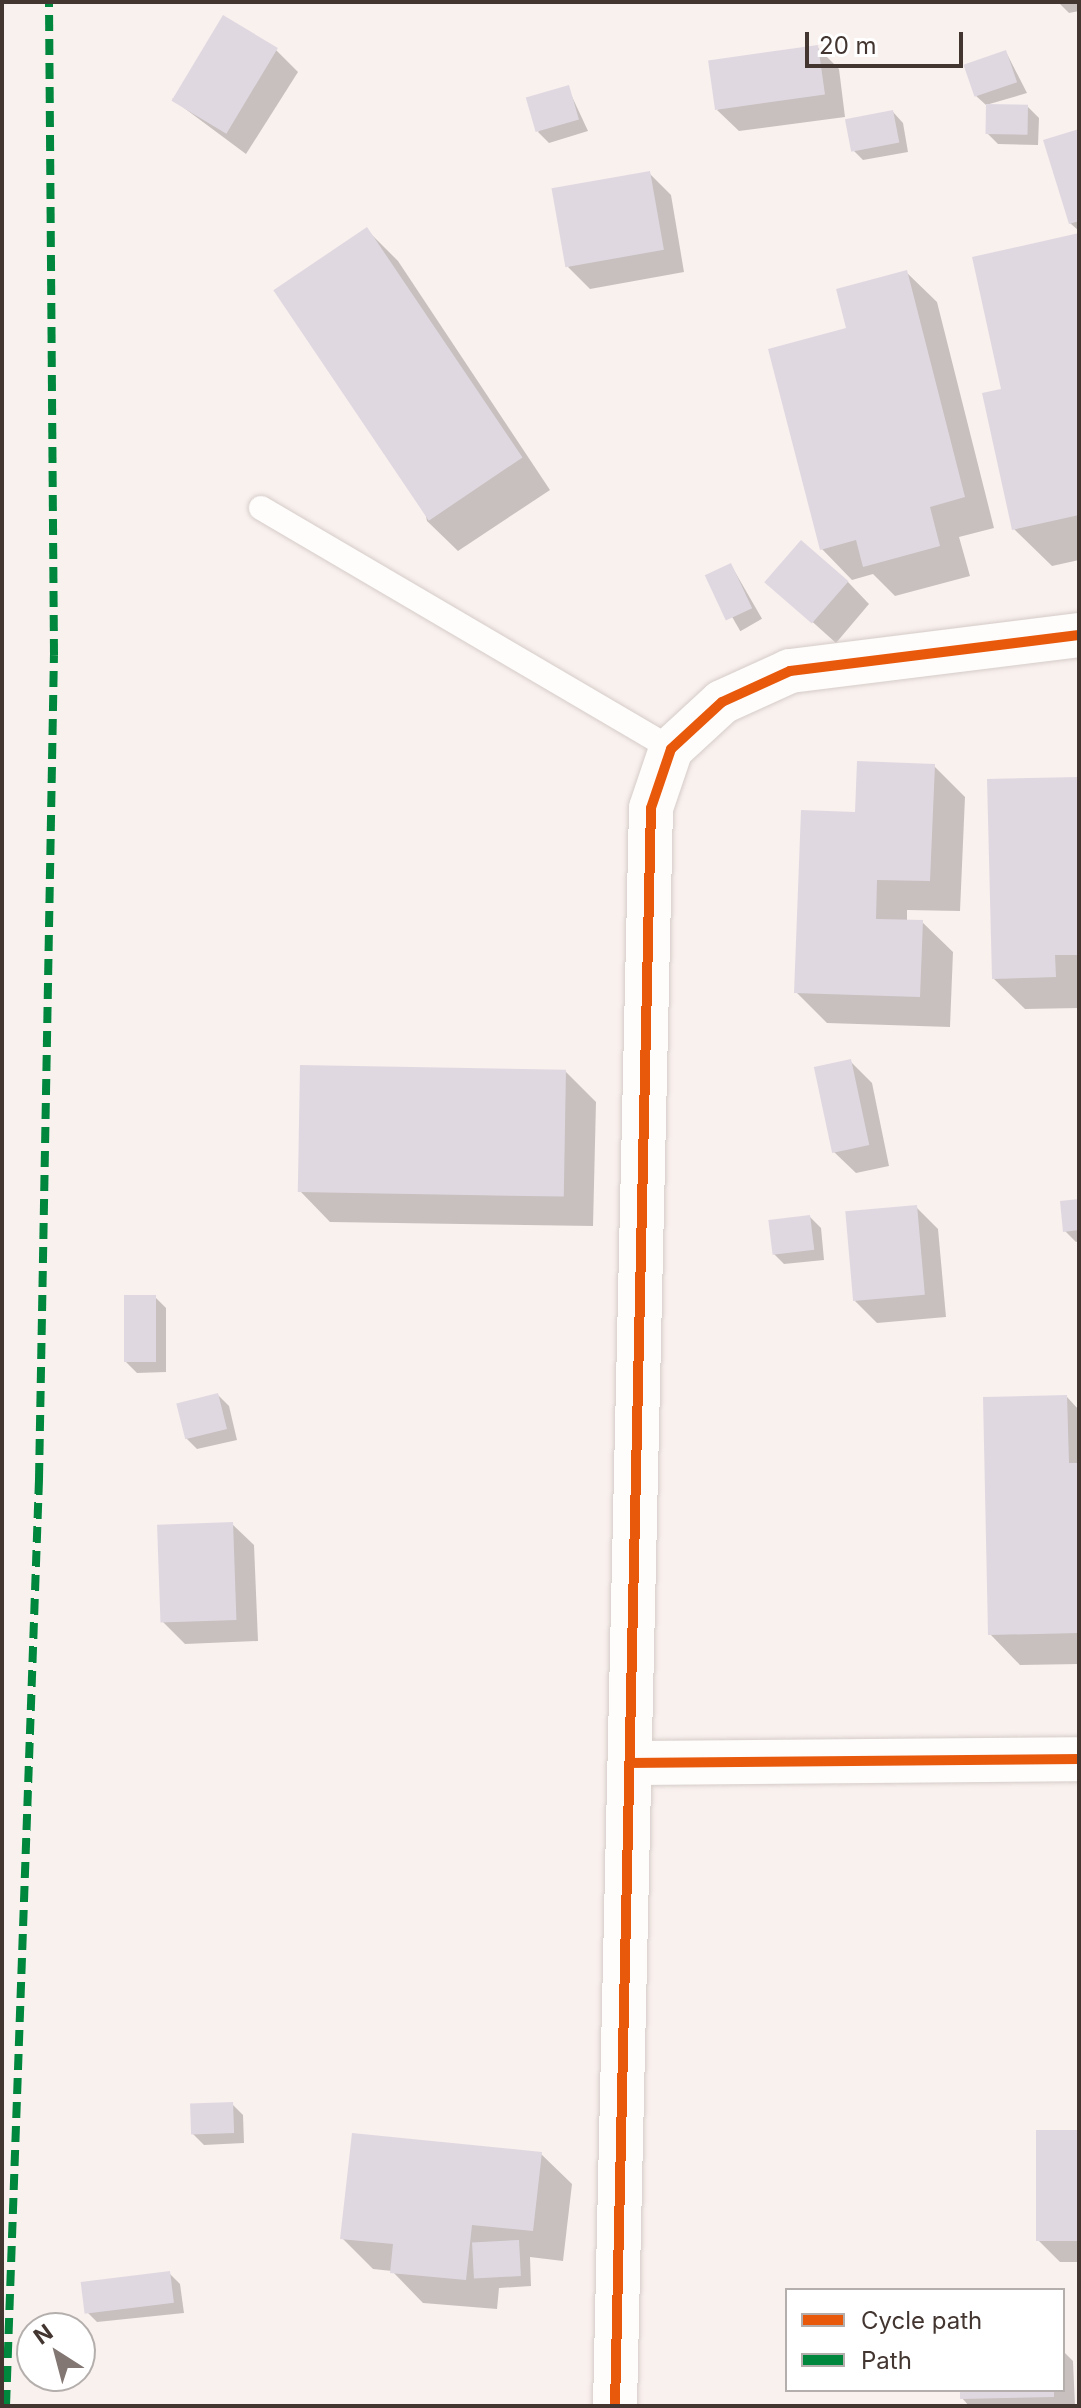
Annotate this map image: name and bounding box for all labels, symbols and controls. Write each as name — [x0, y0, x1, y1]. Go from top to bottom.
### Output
scale bar — [809, 16, 967, 66]
text: 20 m — [819, 31, 877, 60]
legend — [785, 2288, 1065, 2392]
text: Cycle path — [861, 2306, 982, 2335]
north arrow — [16, 2312, 96, 2392]
text: N — [29, 2319, 57, 2350]
text: Path — [861, 2346, 912, 2375]

